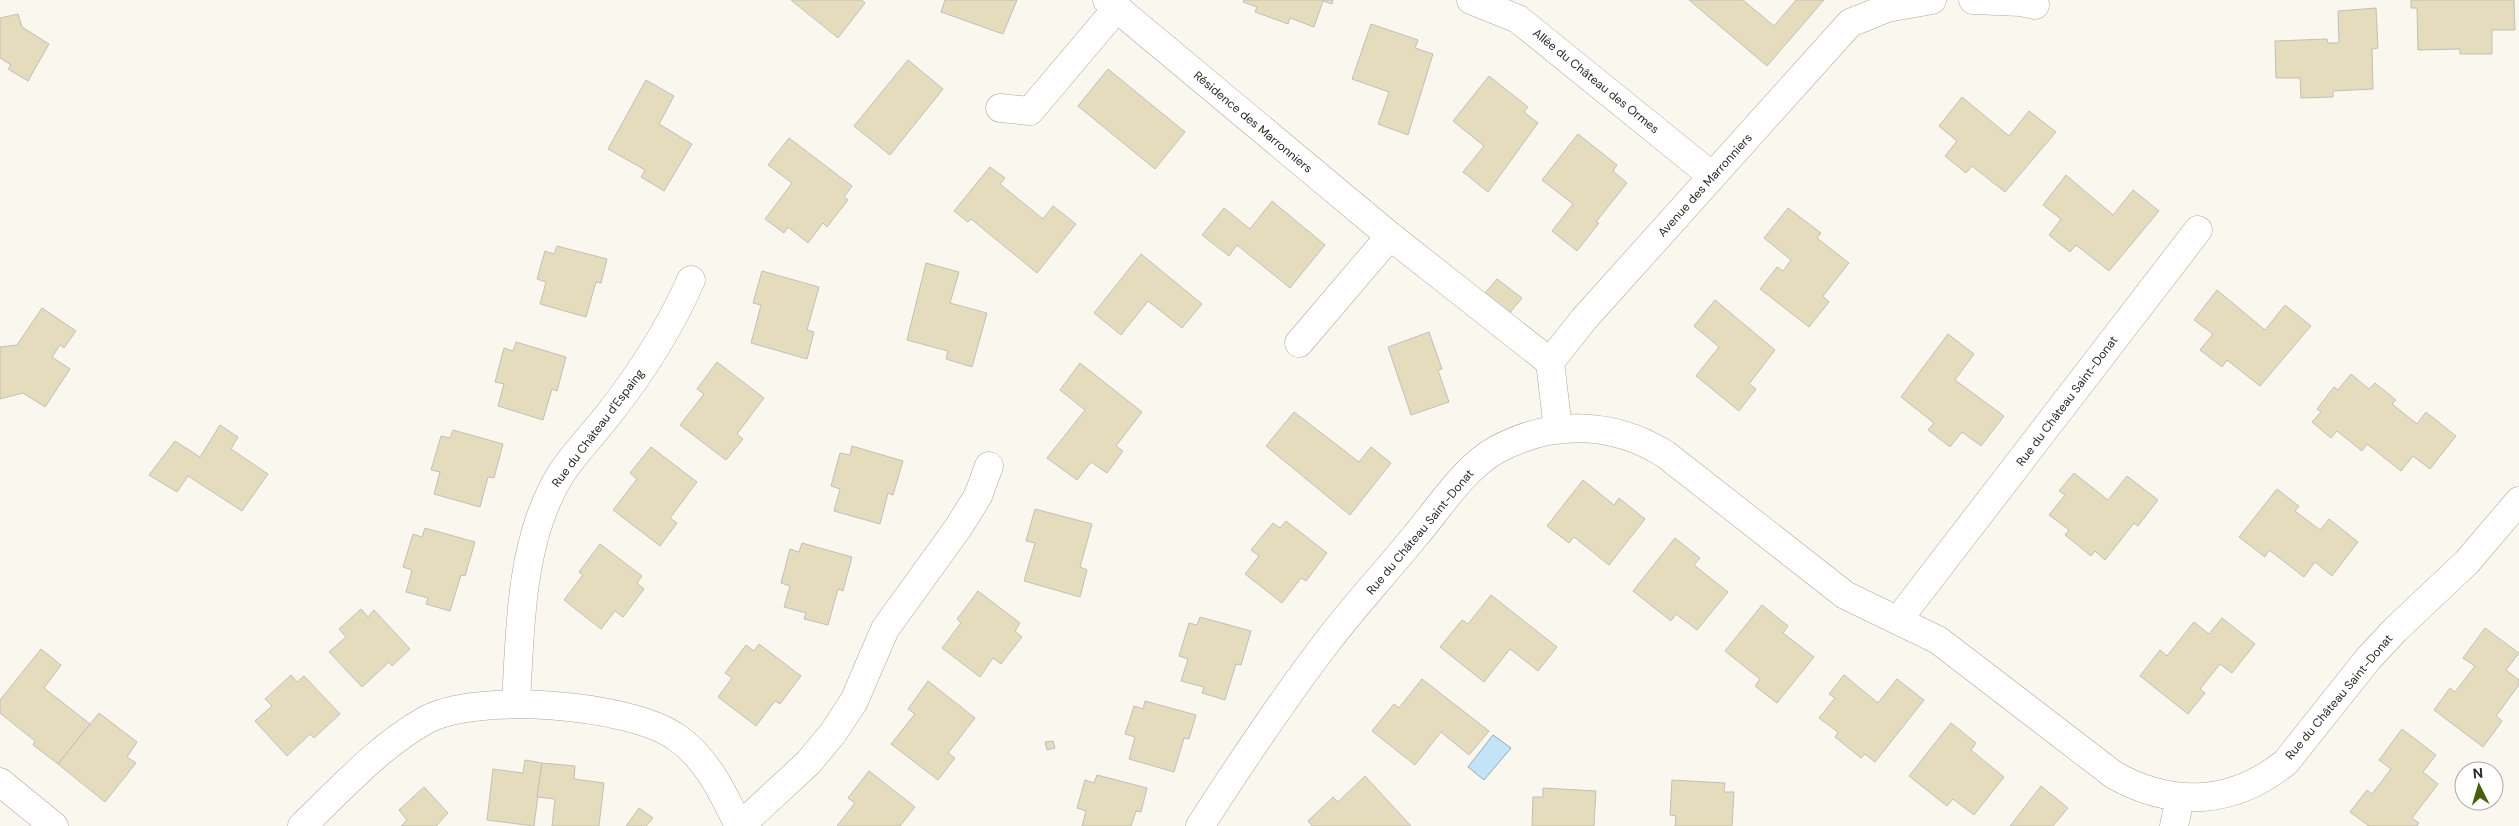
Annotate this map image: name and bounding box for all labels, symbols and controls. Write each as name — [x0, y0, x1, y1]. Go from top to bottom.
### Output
street label: Allée du Château des Ormes — [1529, 25, 1663, 137]
street label: Résidence des Marronniers — [1190, 68, 1316, 176]
street label: Avenue des Marronniers — [1654, 130, 1756, 240]
street label: Rue du Château Saint-Donat — [2013, 332, 2121, 469]
street label: Rue du Château d'Espaing — [548, 365, 648, 490]
street label: Rue du Château Saint-Donat — [1363, 466, 1477, 598]
street label: Rue du Château Saint-Donat — [2282, 631, 2396, 763]
north arrow — [2454, 761, 2504, 811]
text: N — [2472, 764, 2484, 782]

